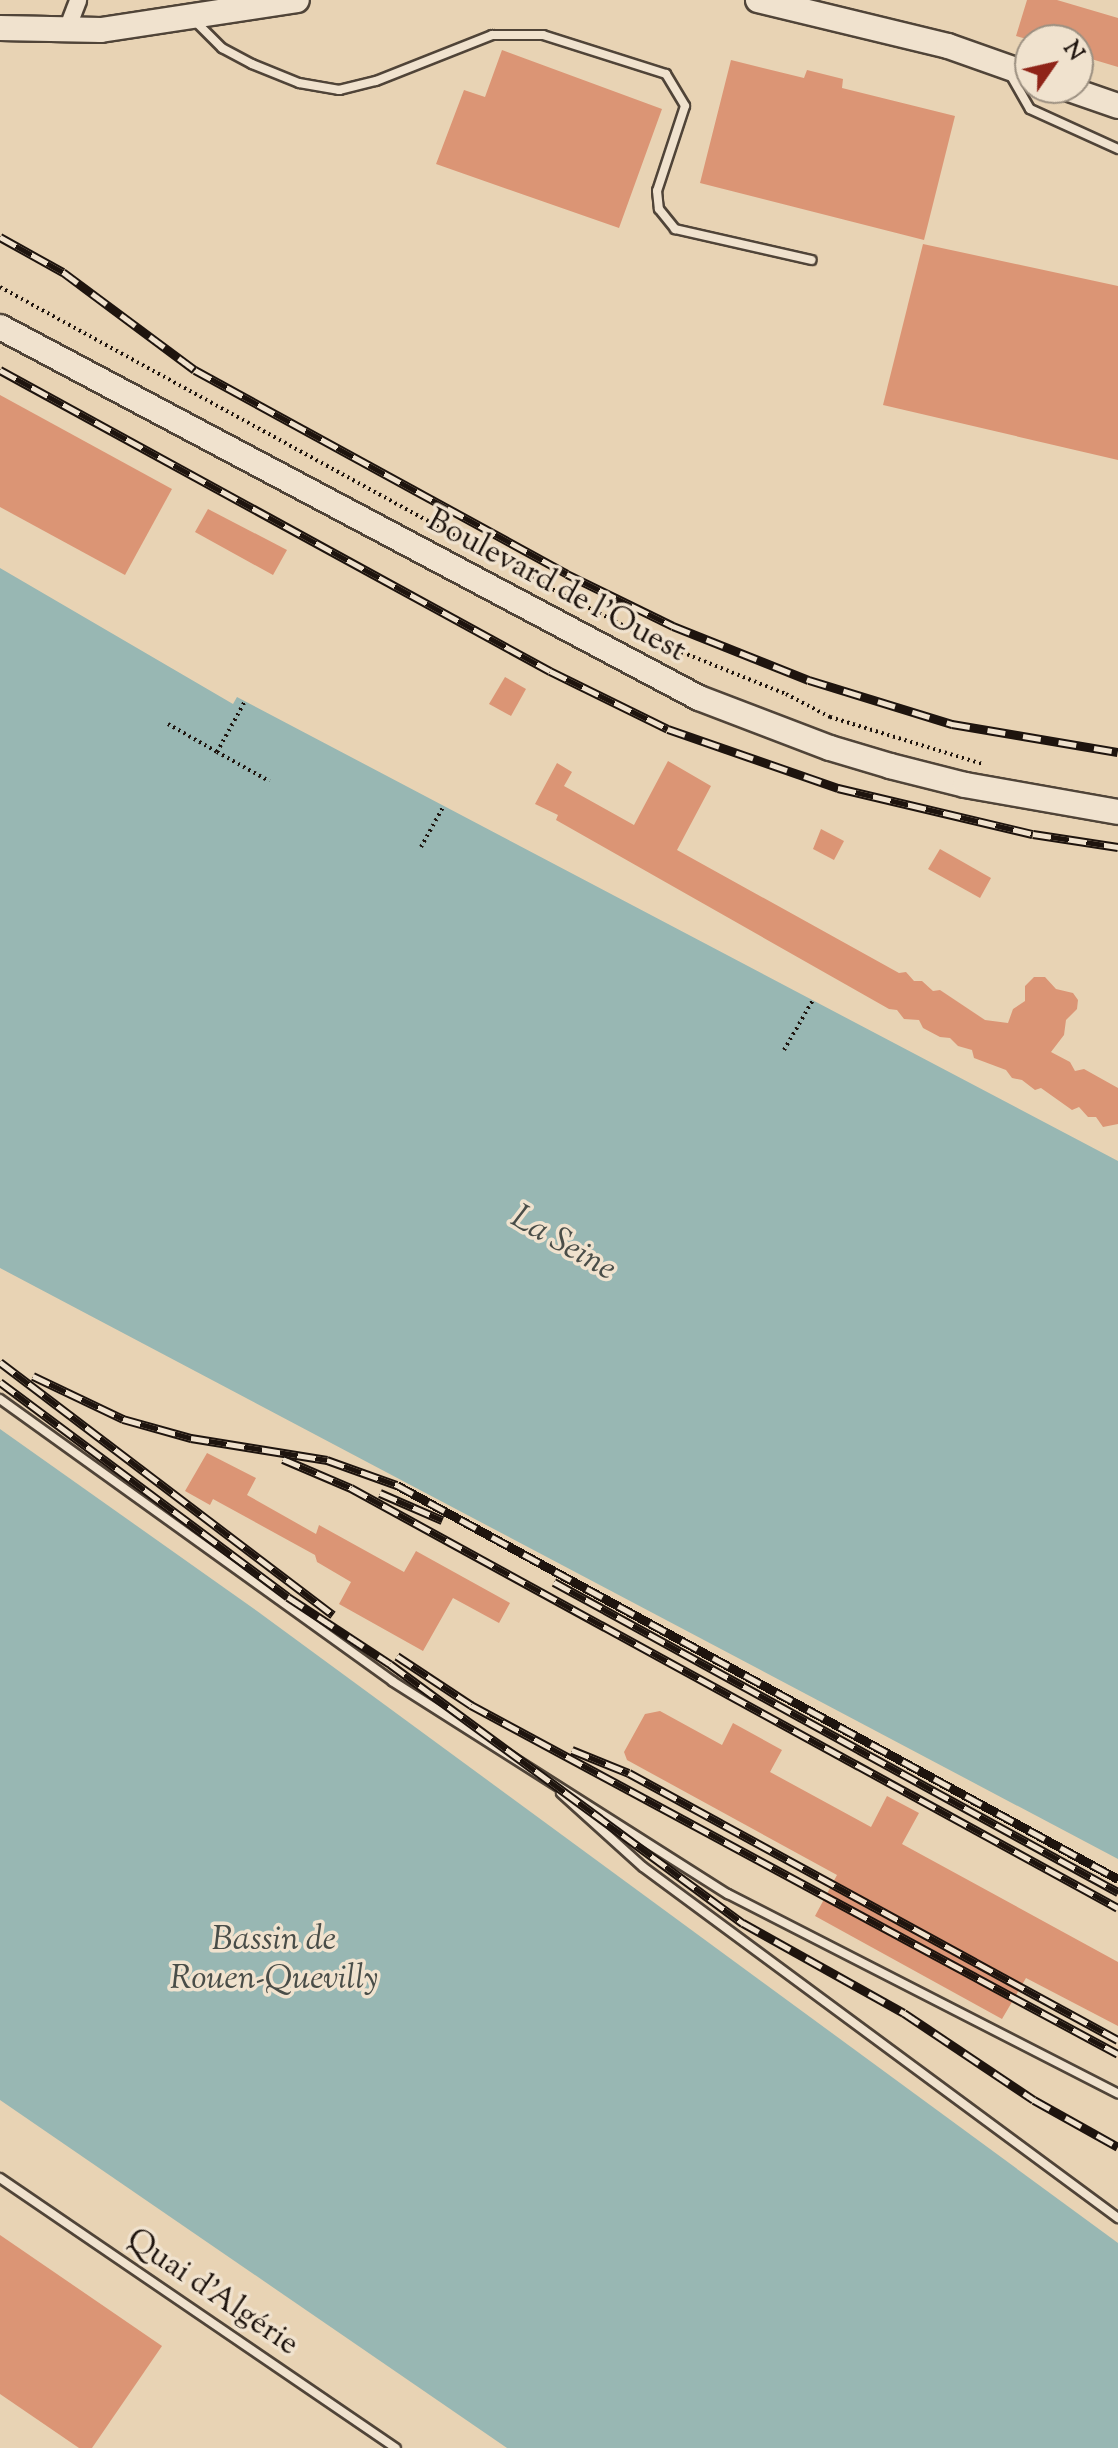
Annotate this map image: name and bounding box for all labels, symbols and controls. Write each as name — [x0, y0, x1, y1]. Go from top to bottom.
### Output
north arrow — [1014, 24, 1094, 104]
text: N — [1054, 35, 1090, 68]
street label: Boulevard de l'Ouest — [420, 502, 692, 672]
water label: La Seine — [503, 1198, 623, 1290]
water label: Bassin de Rouen-Quevilly — [170, 1920, 378, 2000]
street label: Quai d'Algérie — [119, 2221, 305, 2365]

